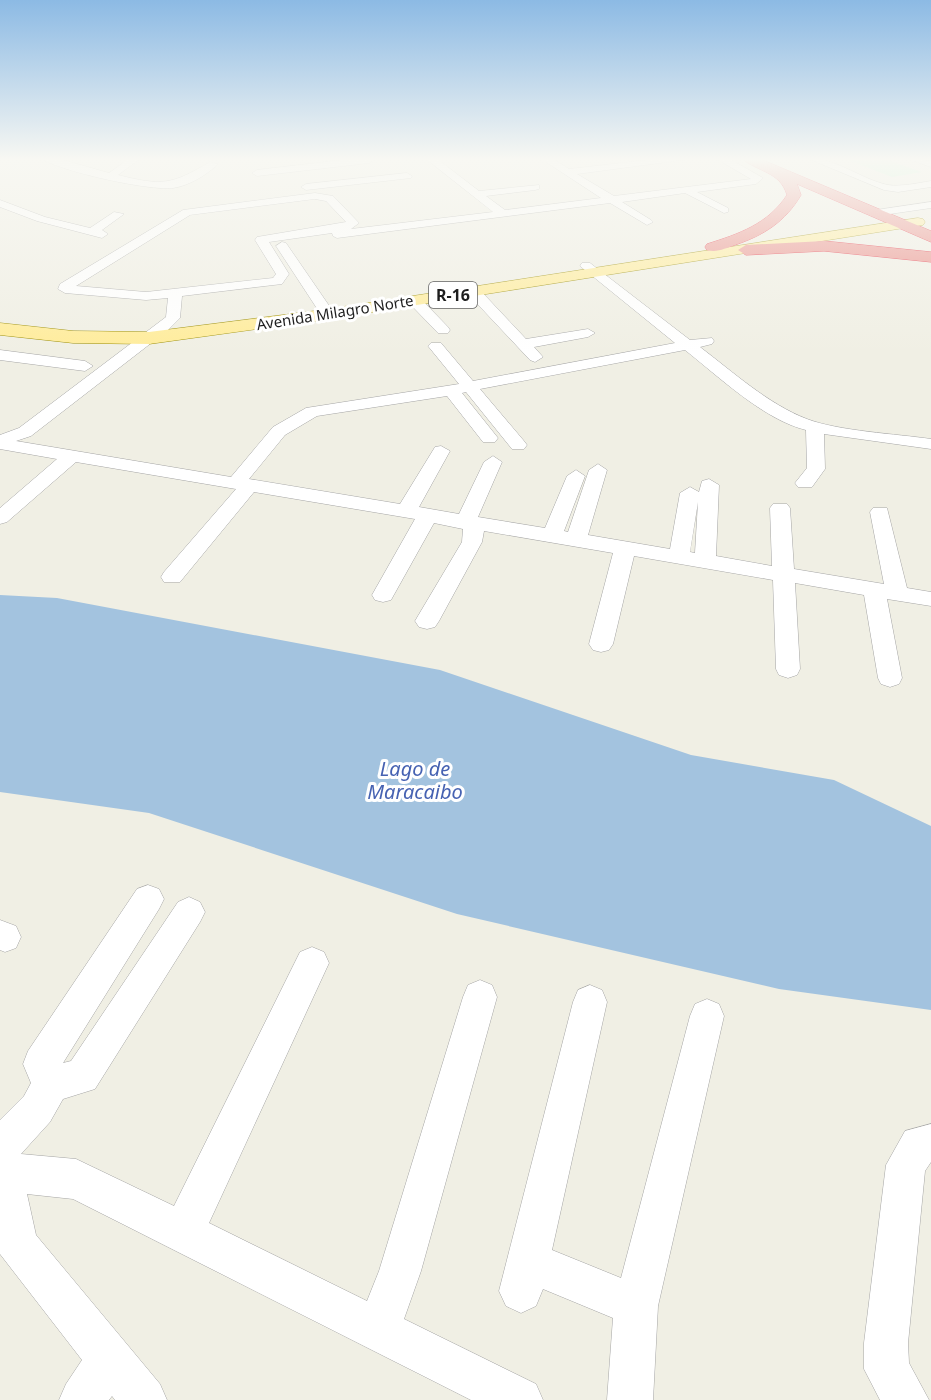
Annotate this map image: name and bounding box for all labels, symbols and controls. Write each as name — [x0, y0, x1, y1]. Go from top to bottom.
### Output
road number: R-16 — [429, 282, 477, 308]
street label: Avenida Milagro Norte — [255, 290, 415, 334]
water label: Lago de Maracaibo — [367, 755, 463, 805]

